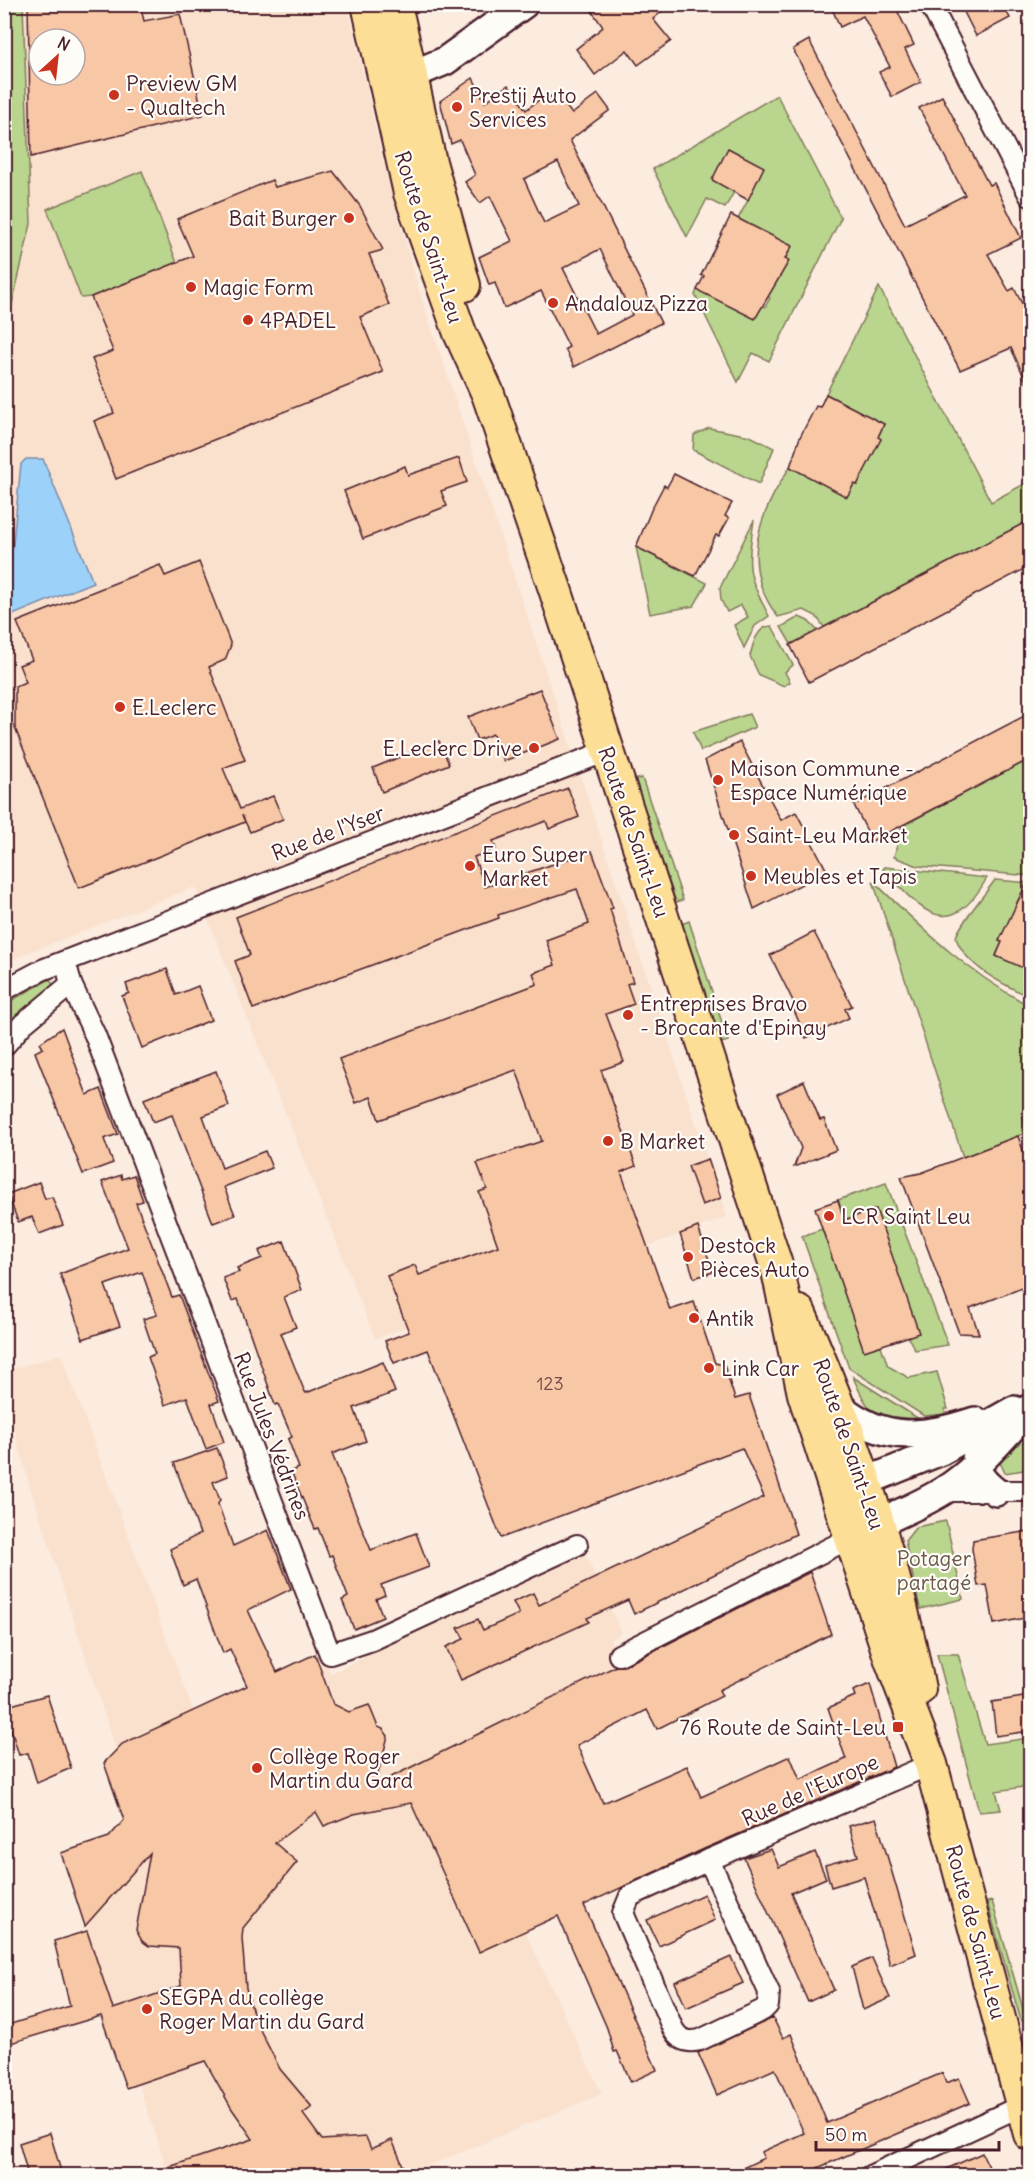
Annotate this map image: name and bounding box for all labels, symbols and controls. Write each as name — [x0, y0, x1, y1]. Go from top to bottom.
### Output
north arrow — [27, 27, 87, 87]
text: N — [54, 32, 73, 55]
place label: Preview GM - Qualtech — [126, 70, 238, 121]
place label: Prestij Auto Services — [469, 82, 577, 133]
marker: Preview GM - Qualtech — [107, 88, 121, 102]
marker: Prestij Auto Services — [450, 100, 464, 114]
street label: Route de Saint-Leu — [388, 148, 470, 326]
place label: Bait Burger — [229, 205, 337, 232]
marker: Bait Burger — [342, 211, 356, 225]
place label: Magic Form — [203, 274, 314, 301]
marker: Magic Form — [184, 280, 198, 294]
place label: Andalouz Pizza — [565, 290, 708, 317]
marker: Andalouz Pizza — [546, 296, 560, 310]
place label: 4PADEL — [260, 307, 336, 334]
marker: 4PADEL — [241, 313, 255, 327]
place label: E.Leclerc — [132, 694, 217, 721]
marker: E.Leclerc — [113, 700, 127, 714]
place label: E.Leclerc Drive — [383, 735, 522, 762]
marker: E.Leclerc Drive — [527, 741, 541, 755]
street label: Route de Saint-Leu — [592, 743, 676, 921]
place label: Maison Commune - Espace Numérique — [730, 755, 914, 806]
marker: Maison Commune - Espace Numérique — [711, 773, 725, 787]
street label: Rue de l'Yser — [268, 799, 389, 867]
place label: Saint-Leu Market — [746, 822, 908, 849]
marker: Saint-Leu Market — [727, 828, 741, 842]
place label: Euro Super Market — [482, 841, 588, 892]
marker: Euro Super Market — [463, 859, 477, 873]
place label: Meubles et Tapis — [763, 863, 917, 890]
marker: Meubles et Tapis — [744, 869, 758, 883]
place label: Entreprises Bravo - Brocante d'Epinay — [640, 990, 827, 1041]
marker: Entreprises Bravo - Brocante d'Epinay — [621, 1008, 635, 1022]
place label: B Market — [620, 1128, 705, 1155]
marker: B Market — [601, 1134, 615, 1148]
place label: LCR Saint Leu — [841, 1203, 971, 1230]
marker: LCR Saint Leu — [822, 1209, 836, 1223]
place label: Destock Pièces Auto — [700, 1232, 809, 1283]
marker: Destock Pièces Auto — [681, 1250, 695, 1264]
place label: Antik — [706, 1305, 754, 1332]
marker: Antik — [687, 1311, 701, 1325]
street label: Rue Jules Védrines — [228, 1348, 316, 1524]
place label: Link Car — [721, 1355, 800, 1382]
street label: Route de Saint-Leu — [807, 1355, 891, 1533]
marker: Link Car — [702, 1361, 716, 1375]
house number: 123 — [536, 1372, 564, 1395]
park label: Potager partagé — [897, 1545, 972, 1596]
place label: 76 Route de Saint-Leu — [680, 1714, 886, 1741]
marker: 76 Route de Saint-Leu — [891, 1720, 905, 1734]
place label: Collège Roger Martin du Gard — [269, 1743, 413, 1794]
street label: Rue de l'Europe — [738, 1748, 882, 1832]
marker: Collège Roger Martin du Gard — [250, 1761, 264, 1775]
street label: Route de Saint-Leu — [940, 1842, 1012, 2022]
place label: SEGPA du collège Roger Martin du Gard — [159, 1984, 364, 2035]
marker: SEGPA du collège Roger Martin du Gard — [140, 2002, 154, 2016]
scale bar — [816, 2114, 999, 2152]
text: 50 m — [825, 2123, 867, 2146]

